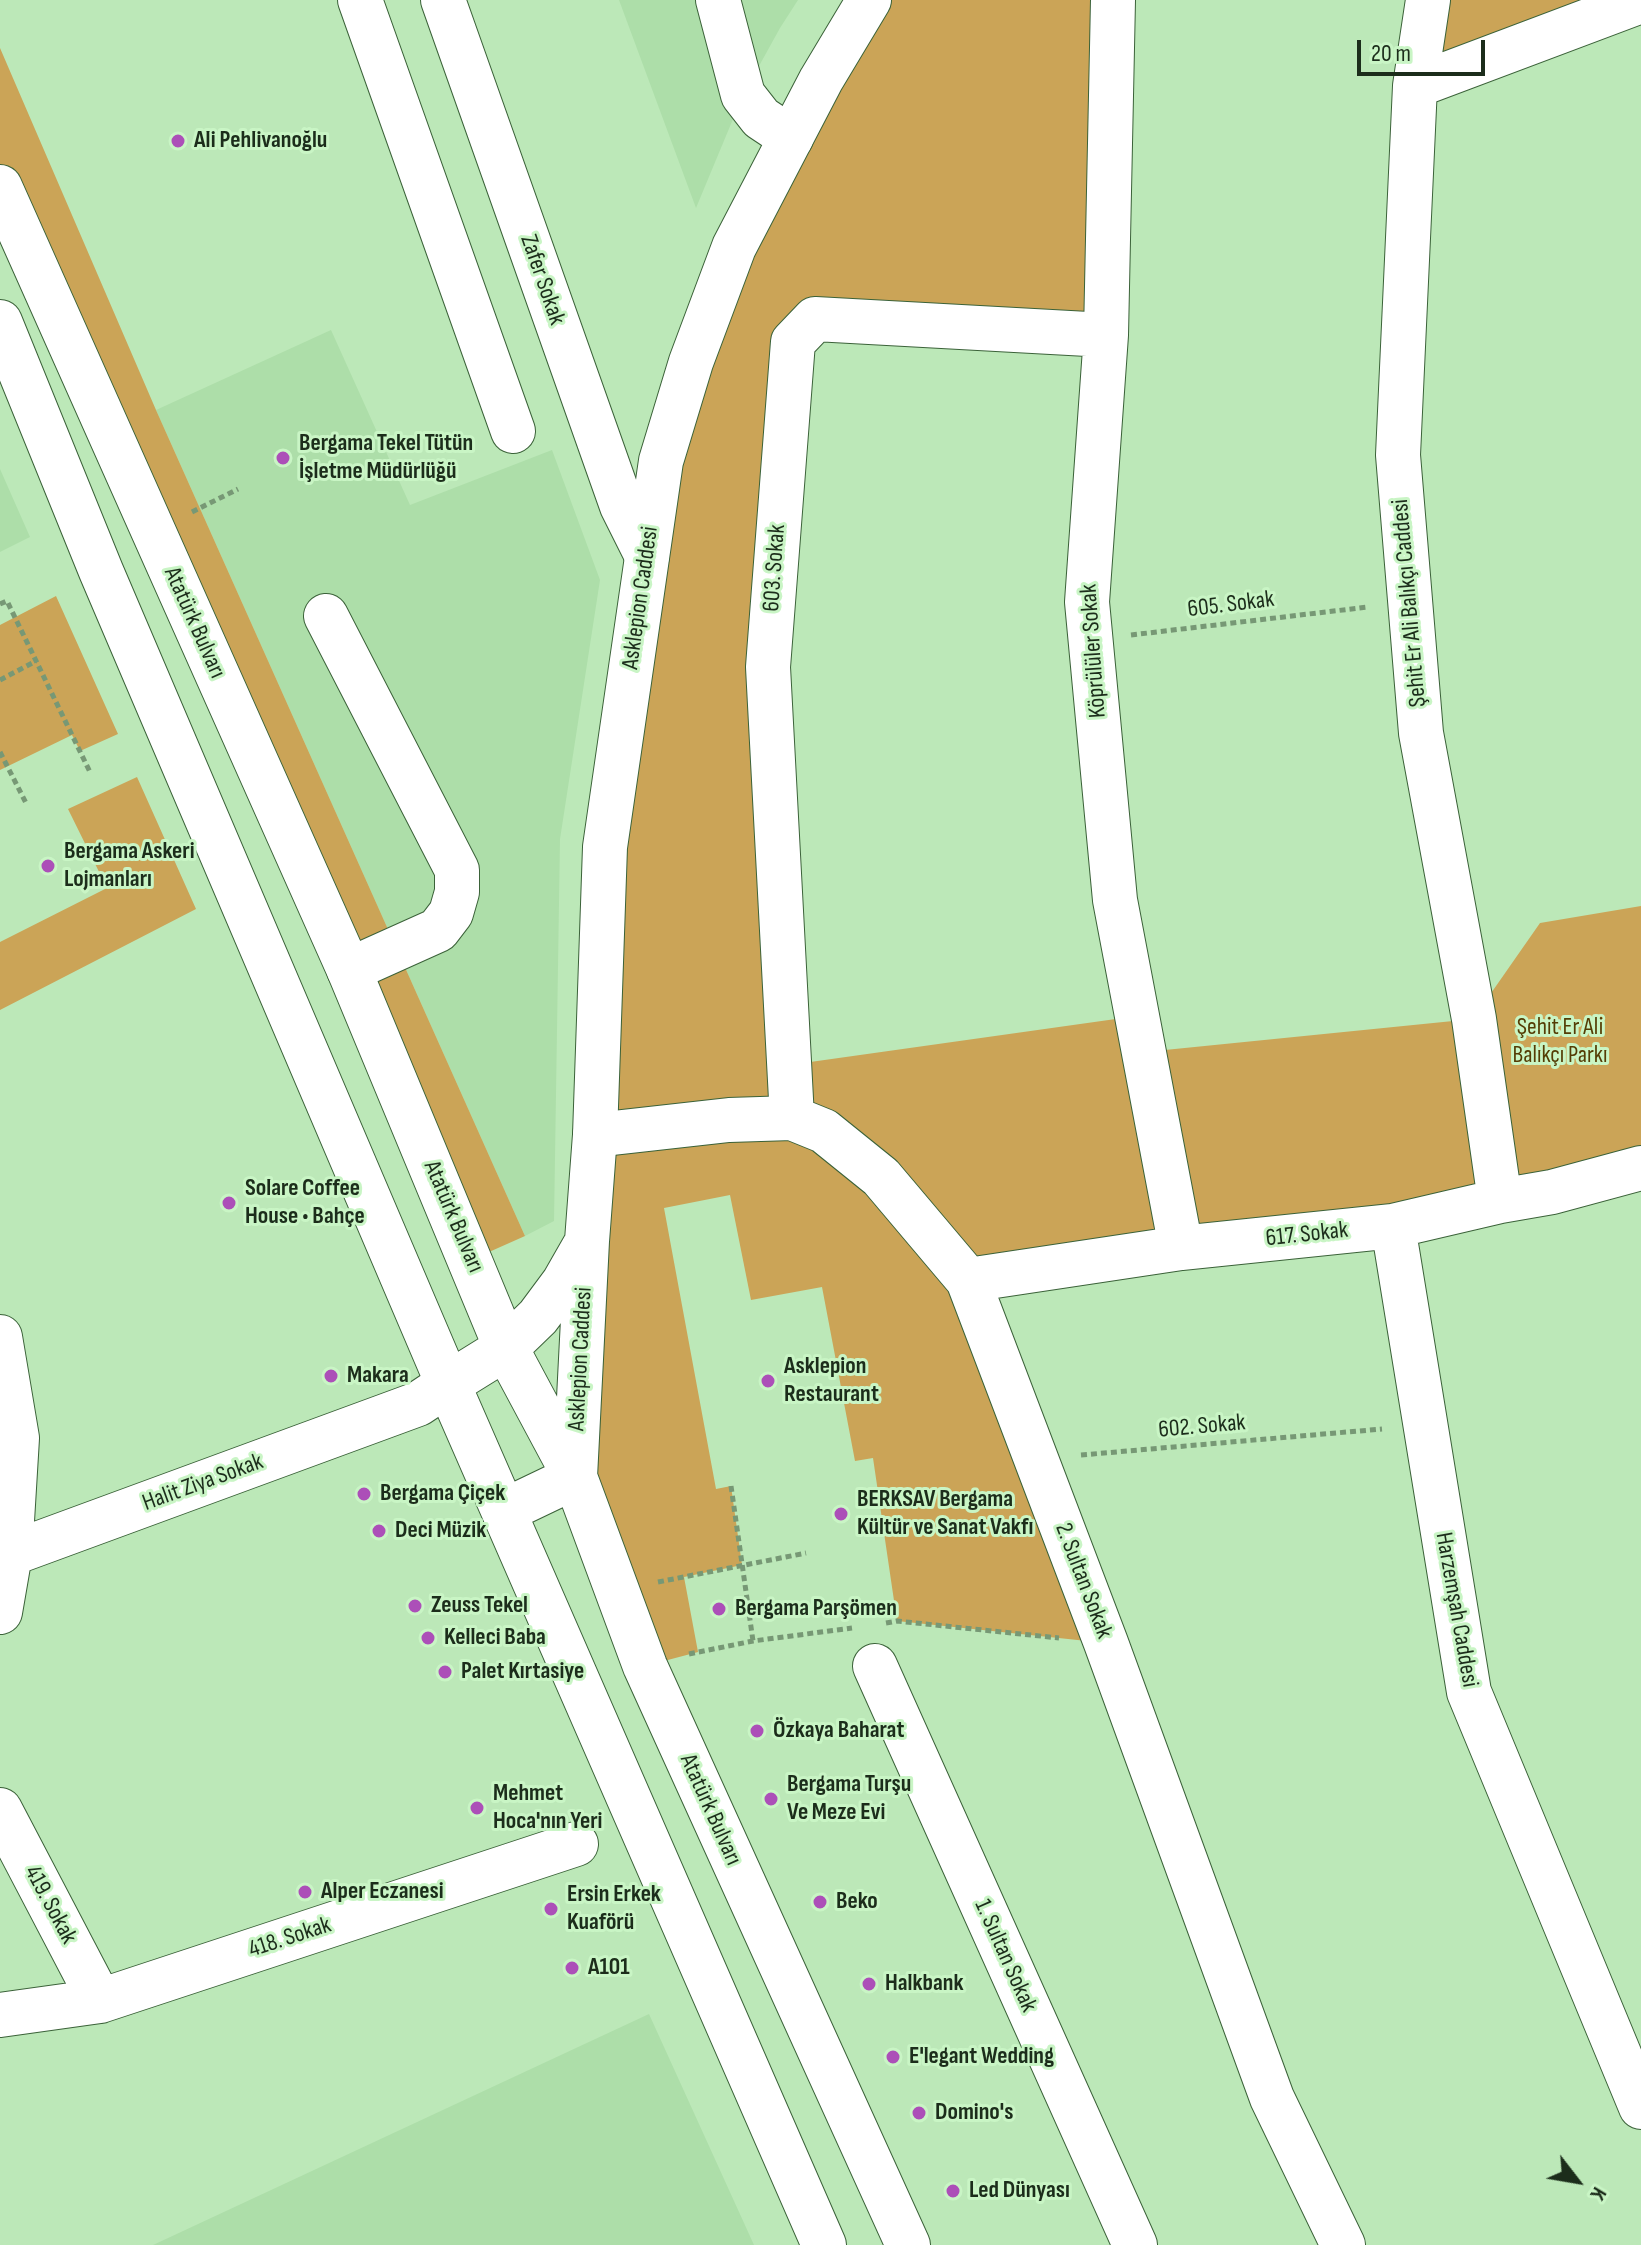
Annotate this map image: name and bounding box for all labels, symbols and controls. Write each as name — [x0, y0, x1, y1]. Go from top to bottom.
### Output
scale bar — [1361, 24, 1489, 74]
text: 20 m — [1371, 39, 1411, 68]
place label: Ali Pehlivanoğlu — [194, 127, 327, 155]
marker: Ali Pehlivanoğlu — [169, 132, 187, 150]
street label: Zafer Sokak — [513, 231, 571, 329]
place label: Bergama Tekel Tütün İşletme Müdürlüğü — [299, 430, 473, 486]
marker: Bergama Tekel Tütün İşletme Müdürlüğü — [274, 449, 292, 467]
street label: Şehit Er Ali Balıkçı Caddesi — [1387, 498, 1433, 708]
street label: 603. Sokak — [758, 523, 792, 613]
street label: Asklepion Caddesi — [617, 525, 665, 671]
street label: Atatürk Bulvarı — [157, 563, 231, 683]
street label: Köprülüler Sokak — [1075, 583, 1113, 719]
street label: 605. Sokak — [1186, 585, 1276, 625]
place label: Bergama Askeri Lojmanları — [64, 838, 195, 894]
marker: Bergama Askeri Lojmanları — [39, 857, 57, 875]
park label: Şehit Er Ali Balıkçı Parkı — [1513, 1014, 1607, 1070]
street label: Atatürk Bulvarı — [417, 1157, 489, 1277]
place label: Solare Coffee House • Bahçe — [245, 1175, 365, 1231]
marker: Solare Coffee House • Bahçe — [220, 1194, 238, 1212]
street label: 617. Sokak — [1264, 1216, 1350, 1254]
street label: Asklepion Caddesi — [563, 1286, 599, 1432]
place label: Asklepion Restaurant — [784, 1353, 879, 1409]
place label: Makara — [347, 1362, 409, 1390]
marker: Makara — [322, 1367, 340, 1385]
marker: Asklepion Restaurant — [759, 1372, 777, 1390]
street label: 602. Sokak — [1157, 1409, 1247, 1445]
street label: Halit Ziya Sokak — [139, 1448, 267, 1518]
place label: Bergama Çiçek — [380, 1480, 505, 1508]
marker: Bergama Çiçek — [355, 1485, 373, 1503]
place label: BERKSAV Bergama Kültür ve Sanat Vakfı — [857, 1486, 1033, 1542]
marker: BERKSAV Bergama Kültür ve Sanat Vakfı — [832, 1505, 850, 1523]
place label: Deci Müzik — [395, 1517, 486, 1545]
street label: 2. Sultan Sokak — [1048, 1519, 1118, 1643]
marker: Deci Müzik — [370, 1522, 388, 1540]
street label: Harzemşah Caddesi — [1428, 1530, 1484, 1690]
place label: Zeuss Tekel — [431, 1592, 528, 1620]
place label: Bergama Parşömen — [735, 1595, 897, 1623]
marker: Zeuss Tekel — [406, 1597, 424, 1615]
marker: Bergama Parşömen — [710, 1600, 728, 1618]
place label: Kelleci Baba — [444, 1624, 546, 1652]
marker: Kelleci Baba — [419, 1629, 437, 1647]
place label: Palet Kırtasiye — [461, 1658, 584, 1686]
marker: Palet Kırtasiye — [436, 1663, 454, 1681]
place label: Özkaya Baharat — [773, 1717, 904, 1745]
marker: Özkaya Baharat — [748, 1722, 766, 1740]
street label: Atatürk Bulvarı — [673, 1750, 747, 1870]
place label: Bergama Turşu Ve Meze Evi — [787, 1771, 911, 1827]
place label: Mehmet Hoca'nın Yeri — [493, 1780, 602, 1836]
marker: Bergama Turşu Ve Meze Evi — [762, 1790, 780, 1808]
marker: Mehmet Hoca'nın Yeri — [468, 1799, 486, 1817]
street label: 419. Sokak — [17, 1861, 83, 1949]
place label: Alper Eczanesi — [321, 1878, 444, 1906]
place label: Ersin Erkek Kuaförü — [567, 1881, 661, 1937]
marker: Alper Eczanesi — [296, 1883, 314, 1901]
place label: Beko — [836, 1888, 878, 1916]
marker: Beko — [811, 1893, 829, 1911]
street label: 1. Sultan Sokak — [967, 1895, 1043, 2017]
marker: Ersin Erkek Kuaförü — [542, 1900, 560, 1918]
street label: 418. Sokak — [245, 1911, 335, 1965]
place label: A101 — [588, 1954, 630, 1982]
marker: A101 — [563, 1959, 581, 1977]
place label: Halkbank — [885, 1970, 964, 1998]
marker: Halkbank — [860, 1975, 878, 1993]
place label: E'legant Wedding — [909, 2043, 1054, 2071]
marker: E'legant Wedding — [884, 2048, 902, 2066]
place label: Domino's — [935, 2099, 1013, 2127]
marker: Domino's — [910, 2104, 928, 2122]
north arrow — [1537, 2141, 1617, 2221]
place label: Led Dünyası — [969, 2177, 1070, 2205]
marker: Led Dünyası — [944, 2182, 962, 2200]
text: K — [1584, 2182, 1612, 2205]

